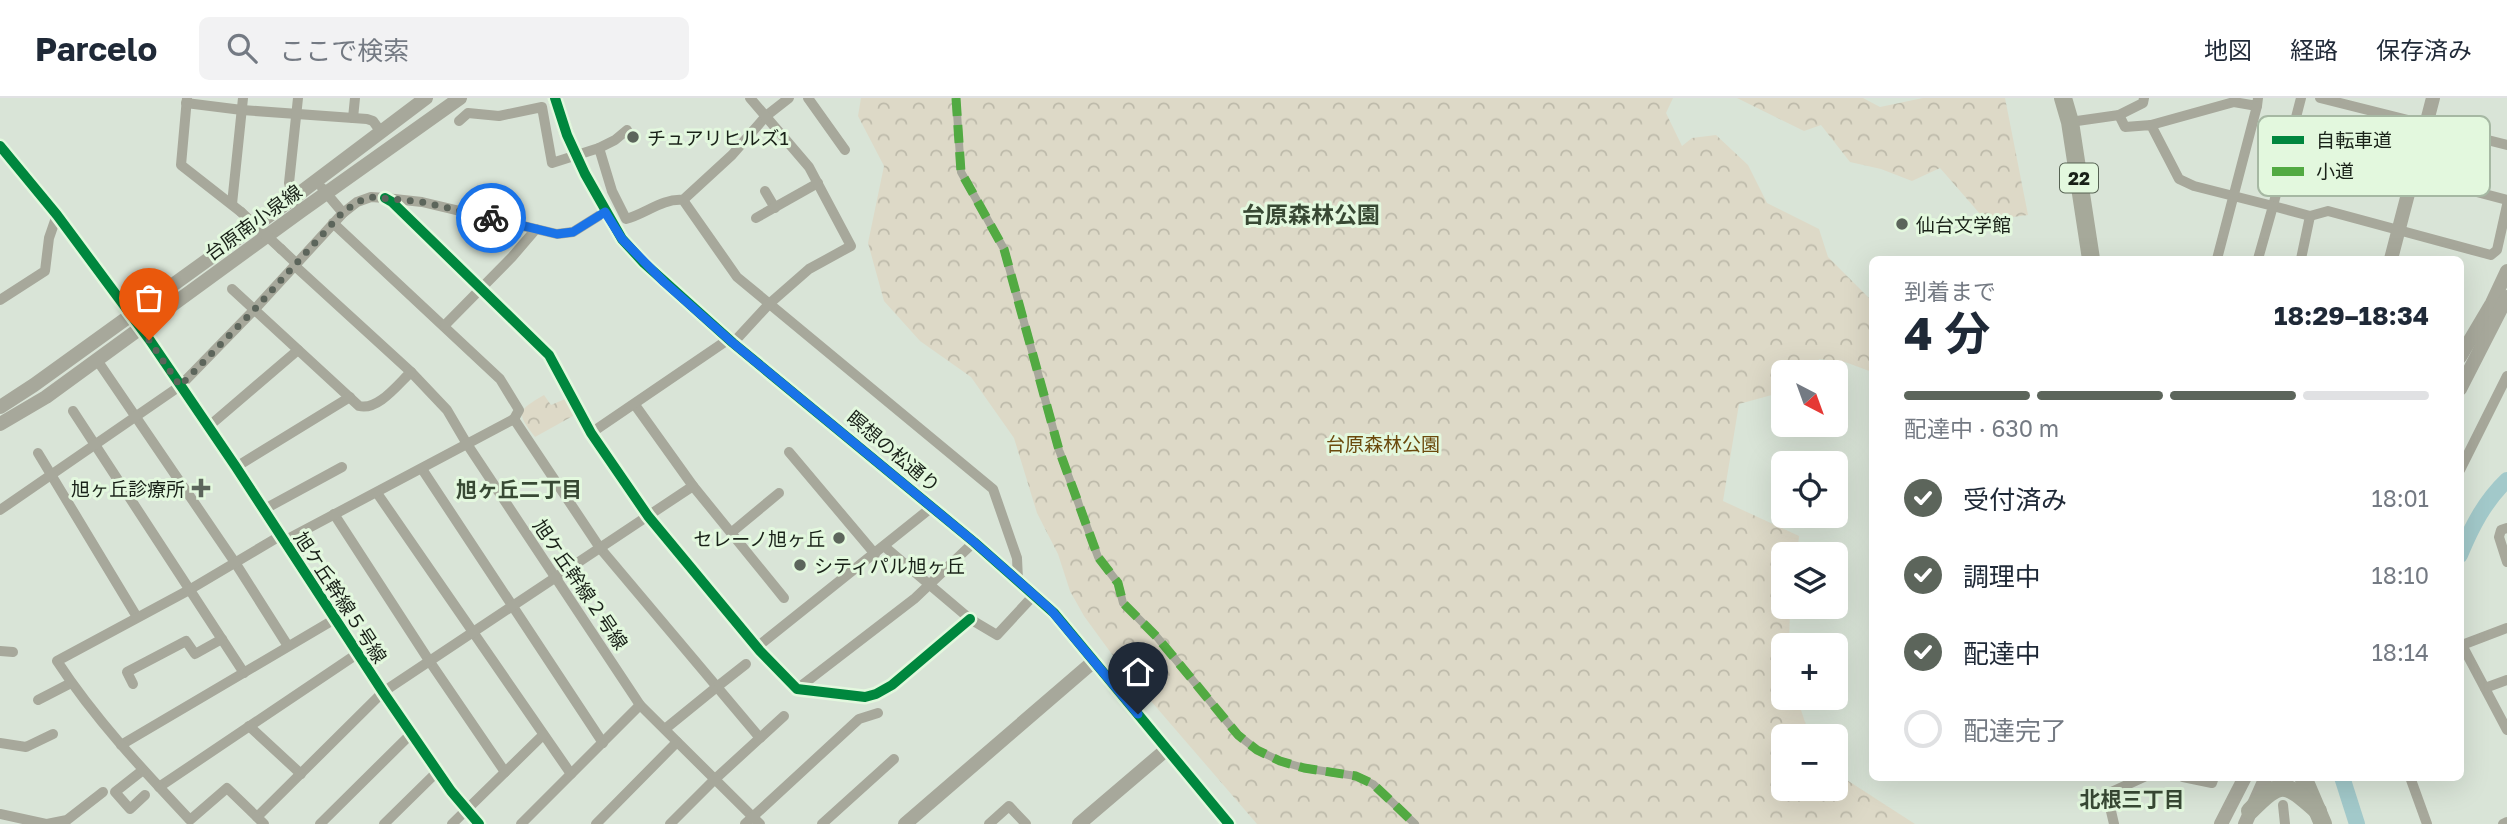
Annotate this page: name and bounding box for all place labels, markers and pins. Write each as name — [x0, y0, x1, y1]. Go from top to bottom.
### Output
place label: チュアリヒルズ1 — [647, 126, 789, 149]
marker: チュアリヒルズ1 — [625, 129, 641, 145]
place label: 仙台文学館 — [1916, 213, 2011, 236]
marker: 仙台文学館 — [1894, 216, 1910, 232]
pin — [119, 268, 179, 340]
place label: 旭ヶ丘診療所 — [71, 477, 185, 500]
marker: 旭ヶ丘診療所 — [191, 478, 211, 498]
place label: セレーノ旭ヶ丘 — [693, 527, 825, 550]
marker: セレーノ旭ヶ丘 — [831, 530, 847, 546]
place label: シティパル旭ヶ丘 — [814, 554, 965, 577]
marker: シティパル旭ヶ丘 — [792, 557, 808, 573]
pin — [1108, 642, 1168, 714]

